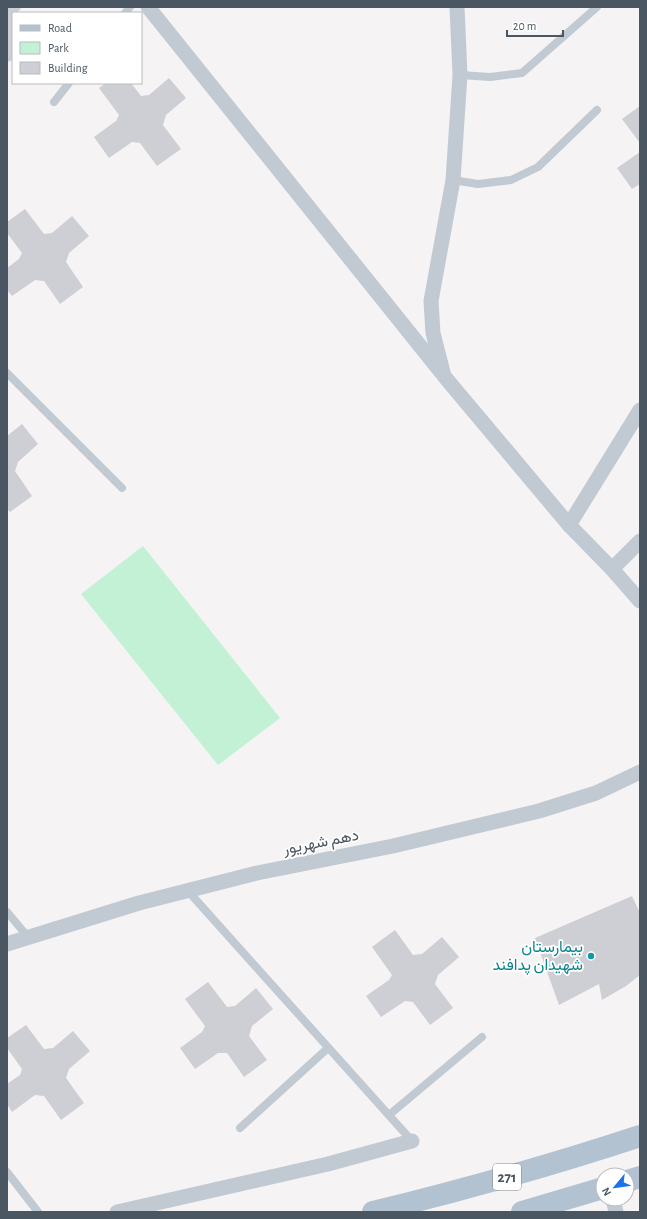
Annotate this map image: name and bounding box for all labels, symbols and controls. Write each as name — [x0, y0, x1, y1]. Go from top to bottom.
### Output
legend — [12, 12, 142, 84]
scale bar — [507, 12, 563, 38]
text: 20 m — [513, 20, 536, 32]
text: Road — [48, 22, 72, 34]
text: Park — [48, 42, 69, 54]
text: Building — [48, 62, 88, 74]
street label: دهم شهریور — [281, 827, 361, 859]
place label: بیمارستان شهیدان پدافند — [493, 939, 583, 976]
marker: بیمارستان شهیدان پدافند — [586, 951, 596, 961]
road number: 271 — [493, 1164, 521, 1190]
north arrow — [595, 1167, 635, 1207]
text: N — [600, 1186, 613, 1198]

